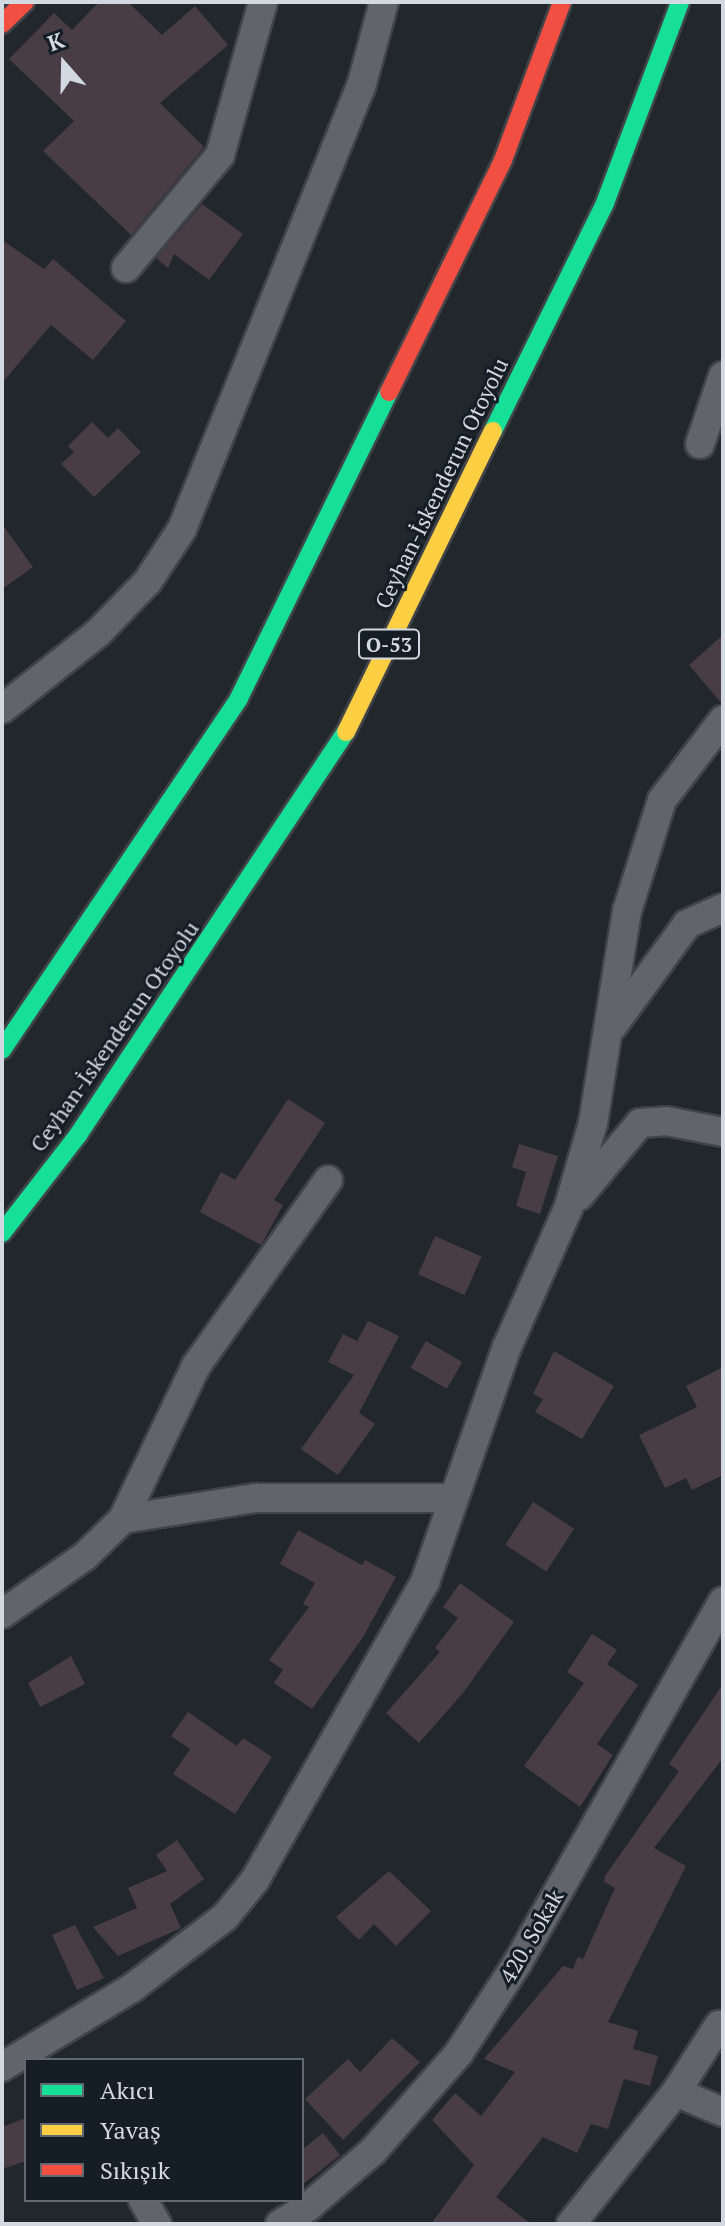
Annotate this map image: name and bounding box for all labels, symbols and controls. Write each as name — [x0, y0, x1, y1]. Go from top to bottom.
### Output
north arrow — [24, 24, 104, 104]
text: K — [43, 25, 68, 57]
street label: Ceyhan-İskenderun Otoyolu — [369, 353, 513, 613]
road number: O-53 — [357, 628, 421, 660]
street label: Ceyhan-İskenderun Otoyolu — [24, 916, 204, 1156]
street label: 420. Sokak — [493, 1884, 569, 1988]
legend — [24, 2058, 304, 2202]
text: Akıcı — [100, 2074, 154, 2106]
text: Yavaş — [100, 2114, 161, 2146]
text: Sıkışık — [100, 2154, 170, 2186]

